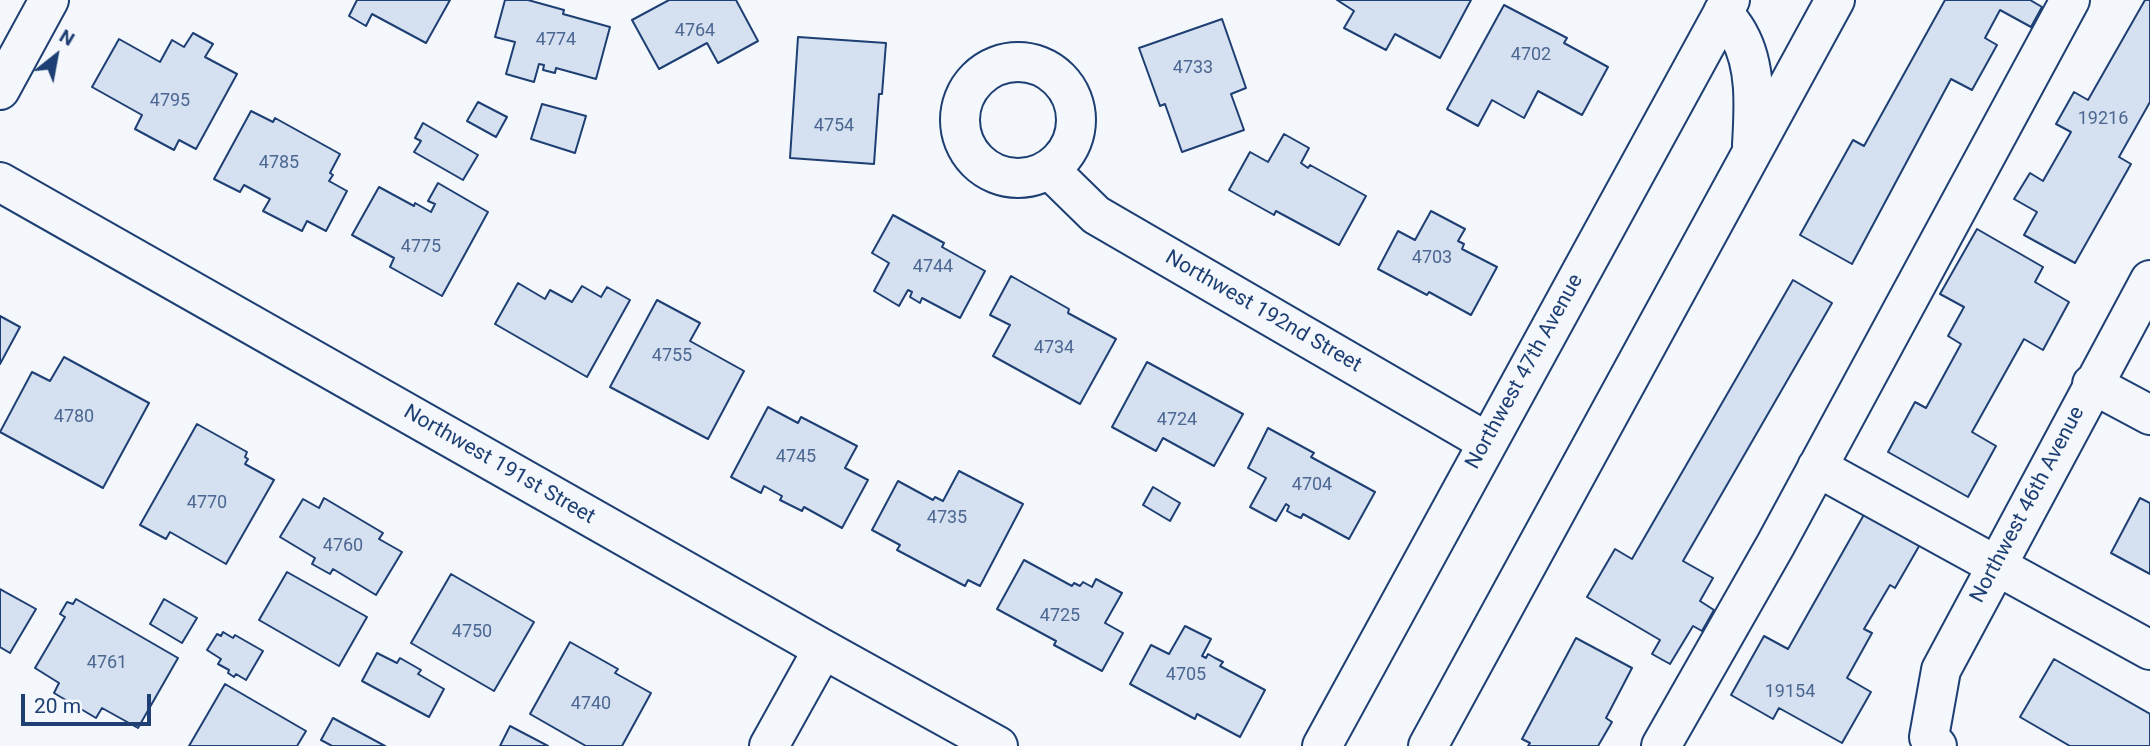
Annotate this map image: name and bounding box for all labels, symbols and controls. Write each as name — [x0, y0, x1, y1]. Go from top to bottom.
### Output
house number: 4764 — [675, 20, 715, 42]
north arrow — [21, 21, 91, 91]
text: N — [55, 24, 79, 51]
house number: 4774 — [536, 29, 576, 51]
house number: 4702 — [1511, 44, 1551, 66]
house number: 4733 — [1173, 57, 1213, 79]
house number: 4795 — [150, 90, 190, 112]
house number: 19216 — [2078, 108, 2128, 130]
house number: 4754 — [814, 115, 854, 137]
house number: 4785 — [259, 152, 299, 174]
house number: 4775 — [401, 236, 441, 258]
street label: Northwest 192nd Street — [1160, 246, 1366, 378]
house number: 4703 — [1412, 247, 1452, 269]
house number: 4744 — [913, 256, 953, 278]
street label: Northwest 47th Avenue — [1461, 270, 1589, 474]
house number: 4734 — [1034, 337, 1074, 359]
house number: 4755 — [652, 345, 692, 367]
street label: Northwest 191st Street — [399, 400, 599, 530]
street label: Northwest 46th Avenue — [1966, 403, 2090, 607]
house number: 4780 — [54, 406, 94, 428]
house number: 4724 — [1157, 409, 1197, 431]
house number: 4745 — [776, 446, 816, 468]
house number: 4704 — [1292, 474, 1332, 496]
house number: 4770 — [187, 492, 227, 514]
house number: 4735 — [927, 507, 967, 529]
house number: 4760 — [323, 535, 363, 557]
house number: 4725 — [1040, 605, 1080, 627]
house number: 4750 — [452, 621, 492, 643]
house number: 4761 — [87, 652, 127, 674]
house number: 4705 — [1166, 664, 1206, 686]
scale bar — [24, 680, 154, 724]
house number: 19154 — [1765, 681, 1815, 703]
house number: 4740 — [571, 693, 611, 715]
text: 20 m — [34, 694, 81, 718]

